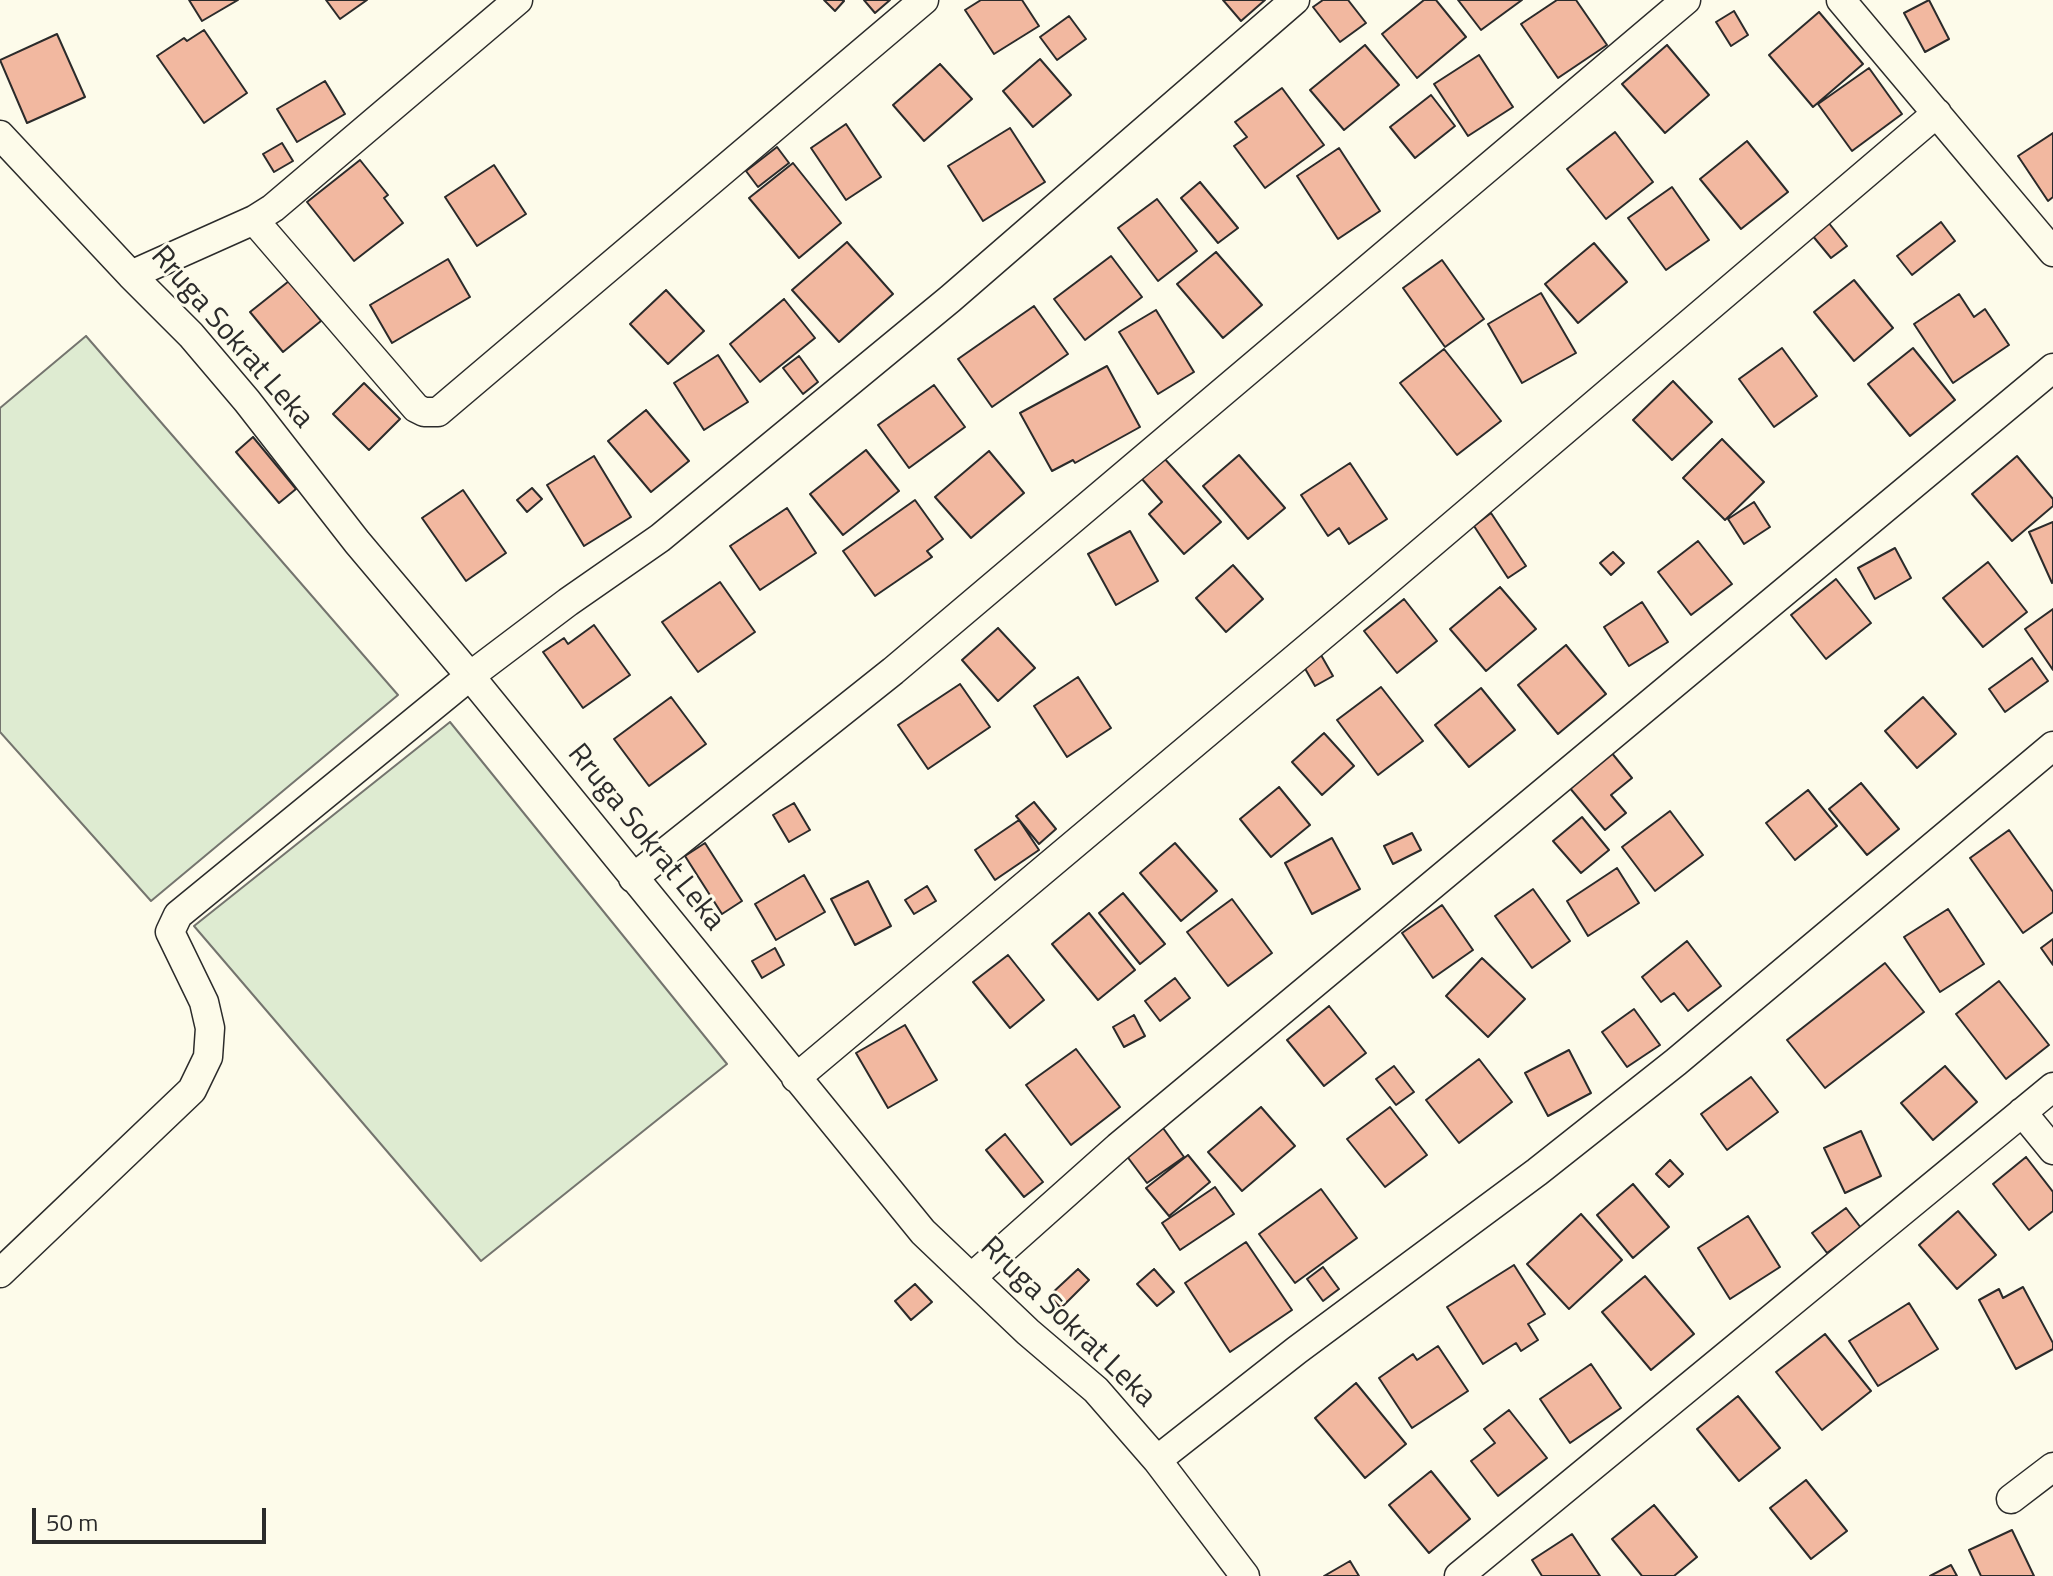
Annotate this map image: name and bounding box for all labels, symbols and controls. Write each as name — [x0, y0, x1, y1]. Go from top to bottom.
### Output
street label: Rruga Sokrat Leka — [142, 240, 320, 436]
street label: Rruga Sokrat Leka — [559, 737, 731, 939]
street label: Rruga Sokrat Leka — [972, 1230, 1162, 1416]
scale bar — [36, 1492, 270, 1542]
text: 50 m — [46, 1504, 98, 1540]

